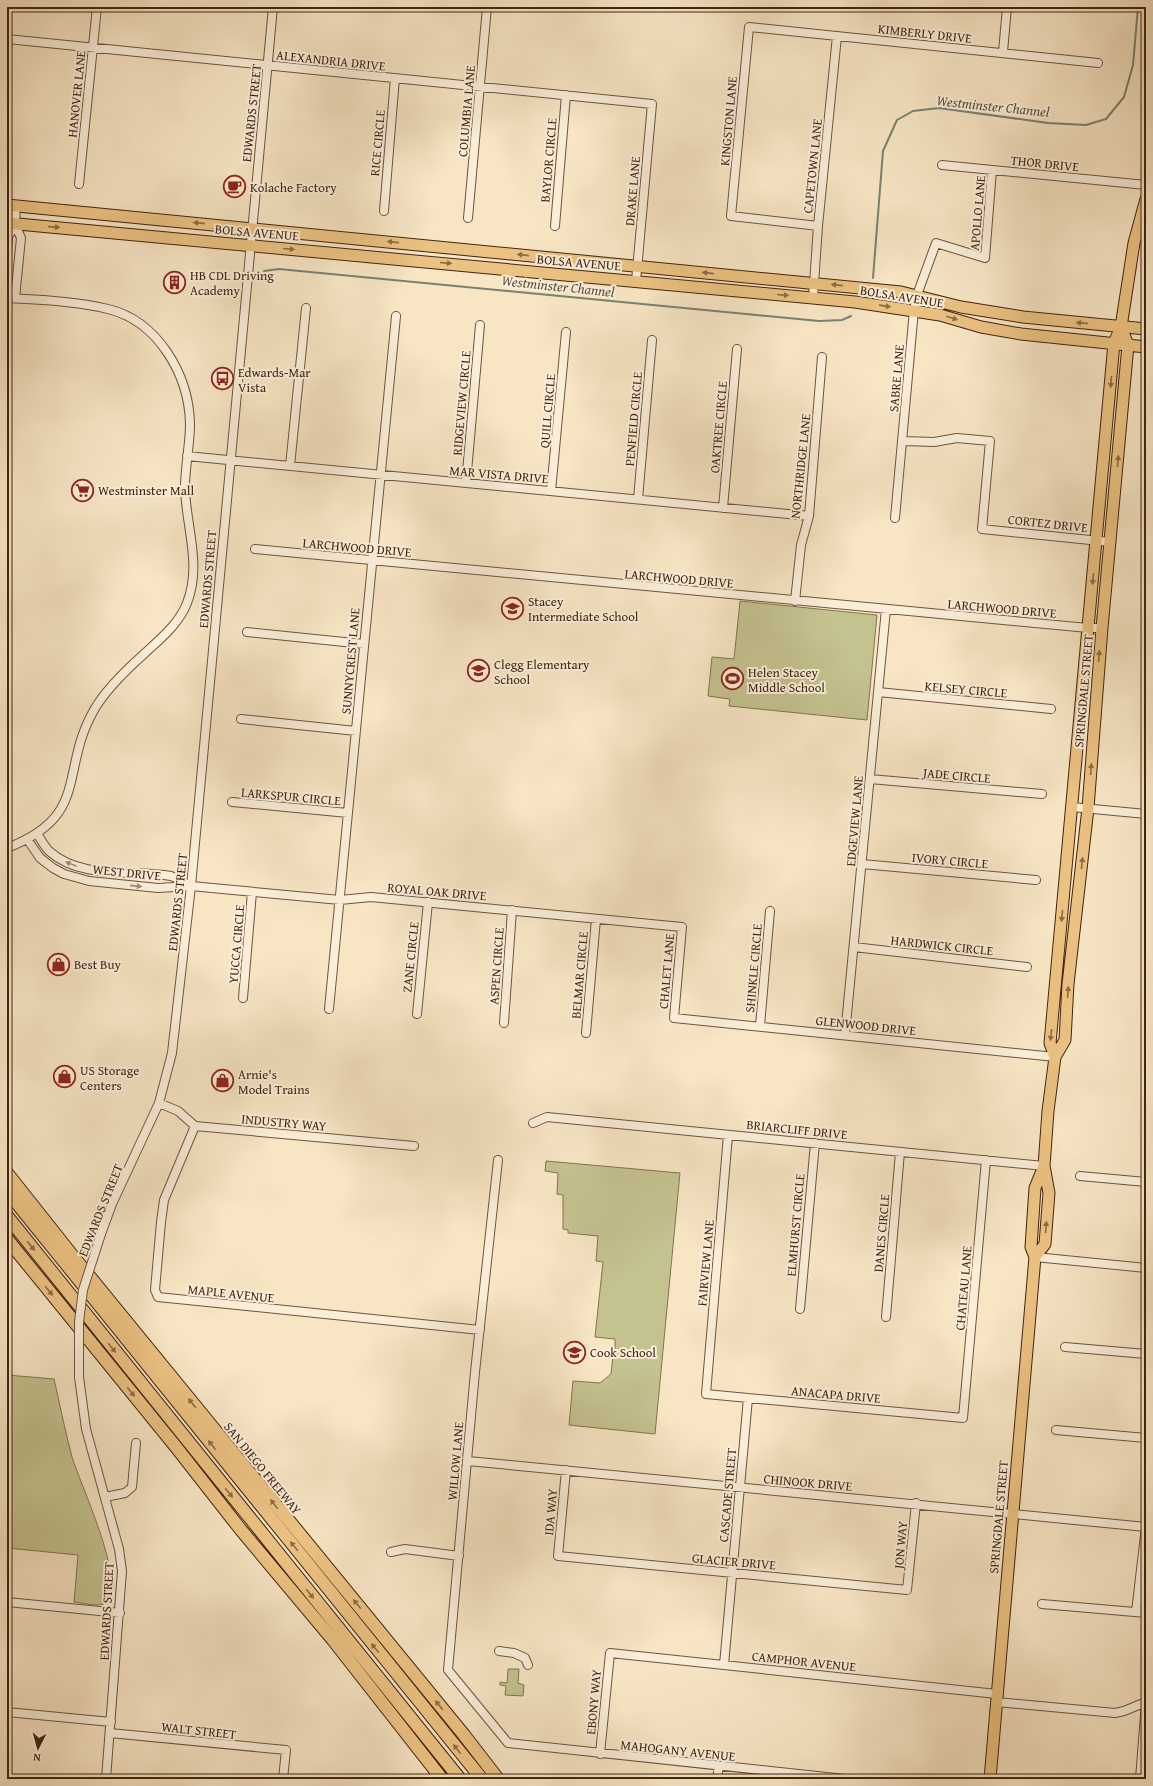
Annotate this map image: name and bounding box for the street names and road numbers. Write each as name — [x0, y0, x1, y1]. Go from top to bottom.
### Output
street label: KIMBERLY DRIVE — [877, 19, 973, 48]
street label: ALEXANDRIA DRIVE — [275, 45, 387, 76]
street label: HANOVER LANE — [62, 49, 91, 138]
street label: EDWARDS STREET — [237, 62, 266, 163]
street label: COLUMBIA LANE — [453, 64, 480, 158]
street label: KINGSTON LANE — [715, 75, 742, 167]
street label: RICE CIRCLE — [365, 109, 390, 177]
street label: BAYLOR CIRCLE — [535, 116, 562, 203]
street label: CAPETOWN LANE — [798, 117, 827, 214]
street label: THOR DRIVE — [1010, 150, 1080, 177]
street label: DRAKE LANE — [620, 155, 645, 227]
street label: APOLLO LANE — [965, 174, 990, 251]
street label: BOLSA AVENUE — [214, 219, 300, 246]
street label: BOLSA AVENUE — [536, 249, 622, 276]
street label: BOLSA AVENUE — [859, 281, 945, 313]
street label: SABRE LANE — [884, 343, 909, 413]
street label: RIDGEVIEW CIRCLE — [447, 349, 476, 456]
street label: PENFIELD CIRCLE — [620, 371, 647, 467]
street label: QUILL CIRCLE — [535, 373, 560, 449]
street label: OAKTREE CIRCLE — [705, 380, 732, 474]
street label: NORTHRIDGE LANE — [786, 412, 815, 519]
street label: MAR VISTA DRIVE — [449, 461, 550, 488]
street label: CORTEZ DRIVE — [1007, 510, 1089, 537]
street label: EDWARDS STREET — [194, 528, 221, 629]
street label: LARCHWOOD DRIVE — [302, 533, 413, 562]
street label: LARCHWOOD DRIVE — [624, 564, 735, 593]
street label: LARCHWOOD DRIVE — [947, 594, 1058, 623]
street label: SUNNYCREST LANE — [336, 607, 365, 715]
street label: SPRINGDALE STREET — [1069, 633, 1098, 749]
street label: KELSEY CIRCLE — [924, 676, 1008, 703]
street label: JADE CIRCLE — [920, 763, 992, 788]
street label: EDGEVIEW LANE — [841, 774, 868, 867]
street label: LARKSPUR CIRCLE — [240, 783, 342, 810]
street label: IVORY CIRCLE — [911, 848, 989, 873]
street label: EDWARDS STREET — [163, 851, 192, 952]
street label: WEST DRIVE — [92, 859, 162, 886]
street label: ROYAL OAK DRIVE — [387, 878, 488, 905]
street label: YUCCA CIRCLE — [224, 903, 249, 984]
street label: ZANE CIRCLE — [397, 920, 424, 993]
street label: SHINKLE CIRCLE — [740, 922, 767, 1013]
street label: ASPEN CIRCLE — [484, 926, 509, 1005]
street label: BELMAR CIRCLE — [566, 930, 593, 1020]
street label: HARDWICK CIRCLE — [890, 931, 995, 960]
street label: CHALET LANE — [654, 932, 679, 1010]
street label: GLENWOOD DRIVE — [815, 1011, 918, 1040]
street label: INDUSTRY WAY — [241, 1109, 327, 1136]
street label: BRIARCLIFF DRIVE — [745, 1115, 849, 1144]
street label: EDWARDS STREET — [73, 1160, 128, 1259]
street label: ELMHURST CIRCLE — [782, 1172, 809, 1277]
street label: DANES CIRCLE — [869, 1193, 894, 1273]
street label: FAIRVIEW LANE — [692, 1219, 719, 1307]
street label: CHATEAU LANE — [950, 1245, 977, 1331]
street label: MAPLE AVENUE — [187, 1280, 276, 1308]
street label: ANACAPA DRIVE — [790, 1381, 882, 1408]
street label: SAN DIEGO FREEWAY — [219, 1418, 306, 1519]
street label: WILLOW LANE — [443, 1421, 468, 1501]
street label: CASCADE STREET — [714, 1446, 741, 1543]
street label: SPRINGDALE STREET — [984, 1459, 1013, 1575]
street label: CHINOOK DRIVE — [763, 1469, 854, 1496]
street label: IDA WAY — [539, 1488, 562, 1536]
street label: JON WAY — [889, 1520, 912, 1572]
street label: GLACIER DRIVE — [691, 1548, 777, 1575]
street label: EDWARDS STREET — [94, 1561, 119, 1661]
street label: CAMPHOR AVENUE — [751, 1647, 857, 1676]
street label: EBONY WAY — [581, 1668, 606, 1736]
street label: WALT STREET — [161, 1717, 238, 1744]
street label: MAHOGANY AVENUE — [620, 1735, 737, 1766]

